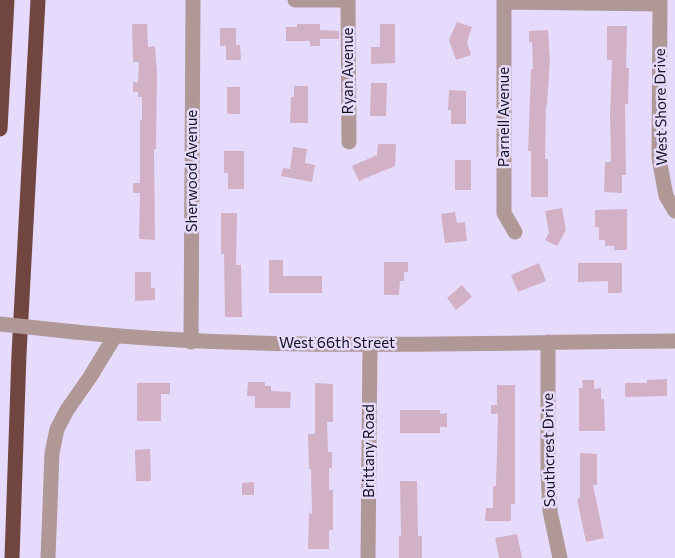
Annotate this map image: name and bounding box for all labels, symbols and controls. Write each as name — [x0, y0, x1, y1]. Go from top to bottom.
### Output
street label: Ryan Avenue — [339, 28, 357, 114]
street label: West Shore Drive — [651, 48, 671, 166]
street label: Parnell Avenue — [495, 67, 513, 167]
street label: Sherwood Avenue — [183, 110, 201, 232]
street label: West 66th Street — [279, 334, 395, 352]
street label: Southcrest Drive — [539, 393, 559, 507]
street label: Brittany Road — [360, 404, 378, 498]

